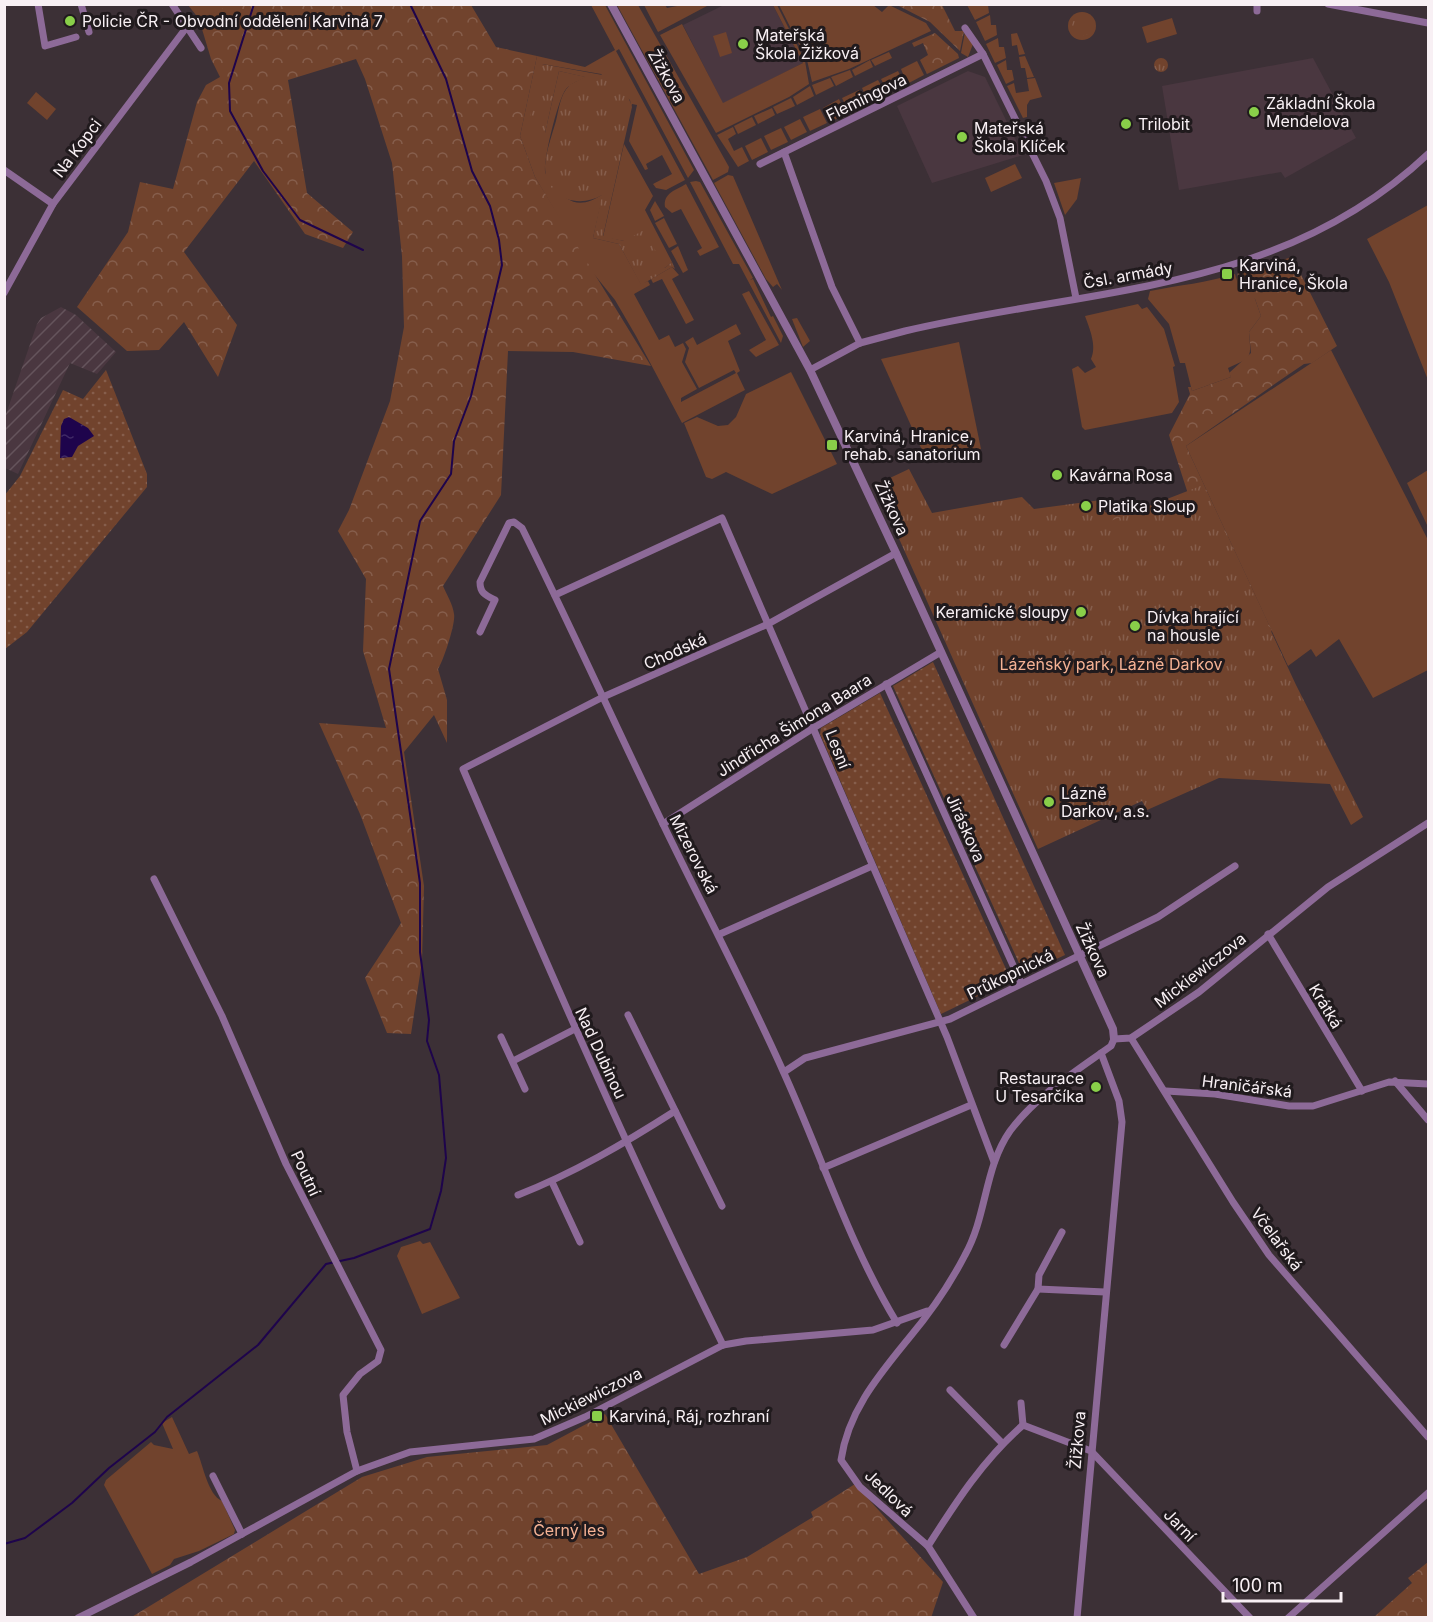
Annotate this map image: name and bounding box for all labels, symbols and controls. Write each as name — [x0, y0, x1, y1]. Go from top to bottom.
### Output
place label: Policie ČR - Obvodní oddělení Karviná 7 — [82, 11, 383, 31]
marker: Policie ČR - Obvodní oddělení Karviná 7 — [63, 14, 77, 28]
place label: Mateřská Škola Žižková — [755, 25, 859, 63]
marker: Mateřská Škola Žižková — [736, 37, 750, 51]
street label: Žižkova — [644, 46, 690, 106]
street label: Flemingova — [823, 69, 909, 125]
place label: Základní Škola Mendelova — [1266, 93, 1375, 131]
marker: Základní Škola Mendelova — [1247, 105, 1261, 119]
place label: Trilobit — [1138, 114, 1190, 134]
street label: Na Kopci — [49, 115, 105, 181]
marker: Trilobit — [1119, 117, 1133, 131]
place label: Mateřská Škola Klíček — [974, 118, 1066, 156]
marker: Mateřská Škola Klíček — [955, 130, 969, 144]
place label: Karviná, Hranice, Škola — [1239, 255, 1348, 293]
street label: Čsl. armády — [1082, 257, 1174, 293]
marker: Karviná, Hranice, Škola — [1220, 267, 1234, 281]
place label: Karviná, Hranice, rehab. sanatorium — [844, 426, 981, 464]
marker: Karviná, Hranice, rehab. sanatorium — [825, 438, 839, 452]
place label: Kavárna Rosa — [1069, 465, 1173, 485]
marker: Kavárna Rosa — [1050, 468, 1064, 482]
street label: Žižkova — [871, 477, 913, 539]
place label: Platika Sloup — [1098, 496, 1195, 516]
marker: Platika Sloup — [1079, 499, 1093, 513]
place label: Keramické sloupy — [935, 602, 1069, 622]
marker: Keramické sloupy — [1074, 605, 1088, 619]
place label: Dívka hrající na housle — [1147, 607, 1239, 645]
marker: Dívka hrající na housle — [1128, 619, 1142, 633]
street label: Chodská — [640, 628, 710, 674]
park label: Lázeňský park, Lázně Darkov — [1000, 654, 1222, 674]
street label: Jindřicha Šimona Baara — [713, 669, 875, 781]
street label: Lesní — [821, 727, 855, 771]
place label: Lázně Darkov, a.s. — [1061, 783, 1150, 821]
street label: Jiráskova — [942, 791, 990, 865]
marker: Lázně Darkov, a.s. — [1042, 795, 1056, 809]
street label: Mizerovská — [665, 811, 723, 897]
street label: Žižkova — [1072, 919, 1114, 981]
street label: Mickiewiczova — [1150, 928, 1250, 1012]
street label: Průkopnická — [963, 944, 1057, 1004]
street label: Krátká — [1305, 980, 1347, 1032]
street label: Nad Dubinou — [571, 1004, 631, 1102]
place label: Restaurace U Tesarčíka — [995, 1068, 1084, 1106]
street label: Hraničářská — [1201, 1071, 1293, 1101]
marker: Restaurace U Tesarčíka — [1089, 1080, 1103, 1094]
street label: Poutní — [287, 1147, 325, 1199]
street label: Včelařská — [1247, 1204, 1307, 1274]
street label: Mickiewiczova — [537, 1363, 645, 1429]
place label: Karviná, Ráj, rozhraní — [609, 1406, 769, 1426]
marker: Karviná, Ráj, rozhraní — [590, 1409, 604, 1423]
street label: Žižkova — [1064, 1410, 1090, 1470]
street label: Jedlová — [861, 1465, 917, 1521]
street label: Jarní — [1160, 1504, 1200, 1546]
park label: Černý les — [533, 1520, 605, 1540]
scale bar — [1223, 1565, 1342, 1603]
text: 100 m — [1232, 1575, 1283, 1596]

